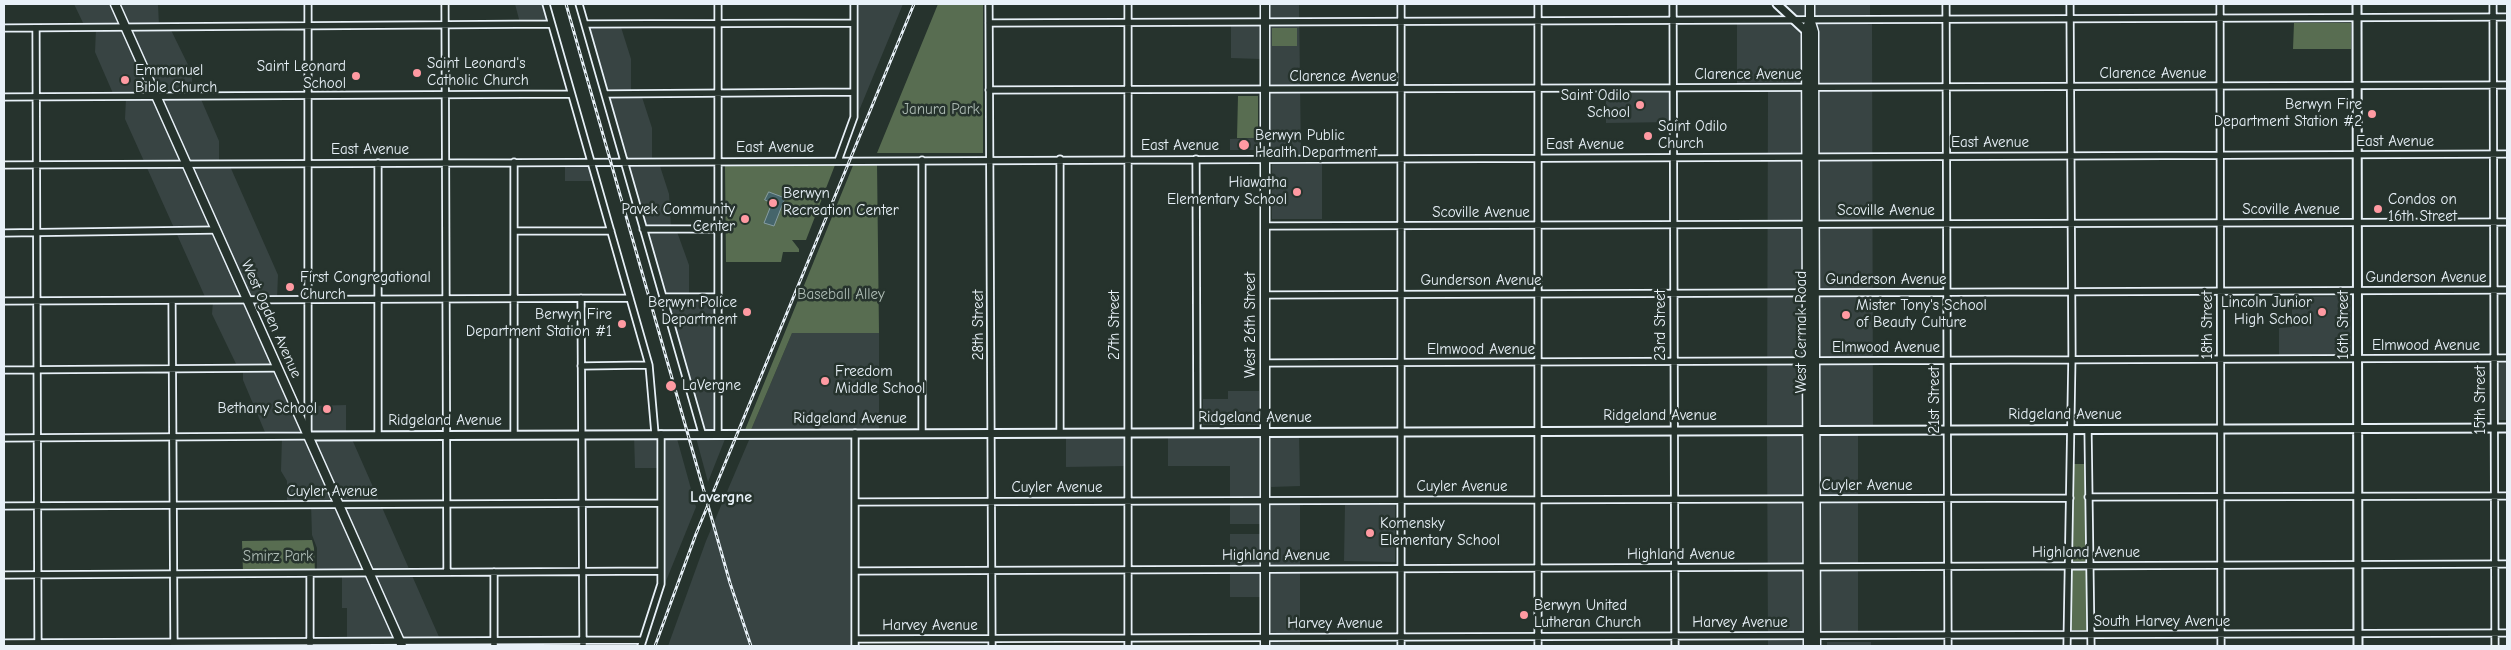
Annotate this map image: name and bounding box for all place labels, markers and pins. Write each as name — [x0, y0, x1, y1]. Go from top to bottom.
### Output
place label: Saint Leonard's Catholic Church — [427, 55, 529, 90]
place label: Saint Leonard School — [257, 58, 346, 93]
place label: Emmanuel Bible Church — [135, 62, 217, 97]
marker: Saint Leonard's Catholic Church — [411, 67, 423, 79]
marker: Saint Leonard School — [350, 70, 362, 82]
marker: Emmanuel Bible Church — [119, 74, 131, 86]
place label: Saint Odilo School — [1561, 87, 1630, 122]
place label: Berwyn Fire Department Station #2 — [2214, 96, 2362, 131]
marker: Saint Odilo School — [1634, 99, 1646, 111]
marker: Berwyn Fire Department Station #2 — [2366, 108, 2378, 120]
place label: Saint Odilo Church — [1658, 118, 1727, 153]
place label: Berwyn Public Health Department — [1255, 127, 1377, 162]
marker: Saint Odilo Church — [1642, 130, 1654, 142]
marker: Berwyn Public Health Department — [1237, 138, 1251, 152]
place label: Hiawatha Elementary School — [1167, 174, 1287, 209]
place label: Berwyn Recreation Center — [783, 185, 899, 220]
marker: Hiawatha Elementary School — [1291, 186, 1303, 198]
place label: Condos on 16th Street — [2388, 191, 2457, 226]
marker: Berwyn Recreation Center — [767, 197, 779, 209]
place label: Pavek Community Center — [621, 201, 735, 236]
marker: Condos on 16th Street — [2372, 203, 2384, 215]
marker: Pavek Community Center — [739, 213, 751, 225]
place label: First Congregational Church — [300, 269, 431, 304]
marker: First Congregational Church — [284, 281, 296, 293]
place label: Berwyn Police Department — [648, 294, 737, 329]
place label: Lincoln Junior High School — [2221, 294, 2312, 329]
place label: Mister Tony's School of Beauty Culture — [1856, 297, 1987, 332]
place label: Berwyn Fire Department Station #1 — [466, 306, 612, 341]
marker: Berwyn Police Department — [741, 306, 753, 318]
marker: Lincoln Junior High School — [2316, 306, 2328, 318]
marker: Mister Tony's School of Beauty Culture — [1840, 309, 1852, 321]
marker: Berwyn Fire Department Station #1 — [616, 318, 628, 330]
place label: Freedom Middle School — [835, 363, 925, 398]
marker: Freedom Middle School — [819, 375, 831, 387]
place label: LaVergne — [682, 377, 741, 395]
marker: LaVergne — [664, 379, 678, 393]
place label: Bethany School — [217, 400, 317, 418]
marker: Bethany School — [321, 403, 333, 415]
place label: Komensky Elementary School — [1380, 515, 1500, 550]
marker: Komensky Elementary School — [1364, 527, 1376, 539]
place label: Berwyn United Lutheran Church — [1534, 597, 1641, 632]
marker: Berwyn United Lutheran Church — [1518, 609, 1530, 621]

